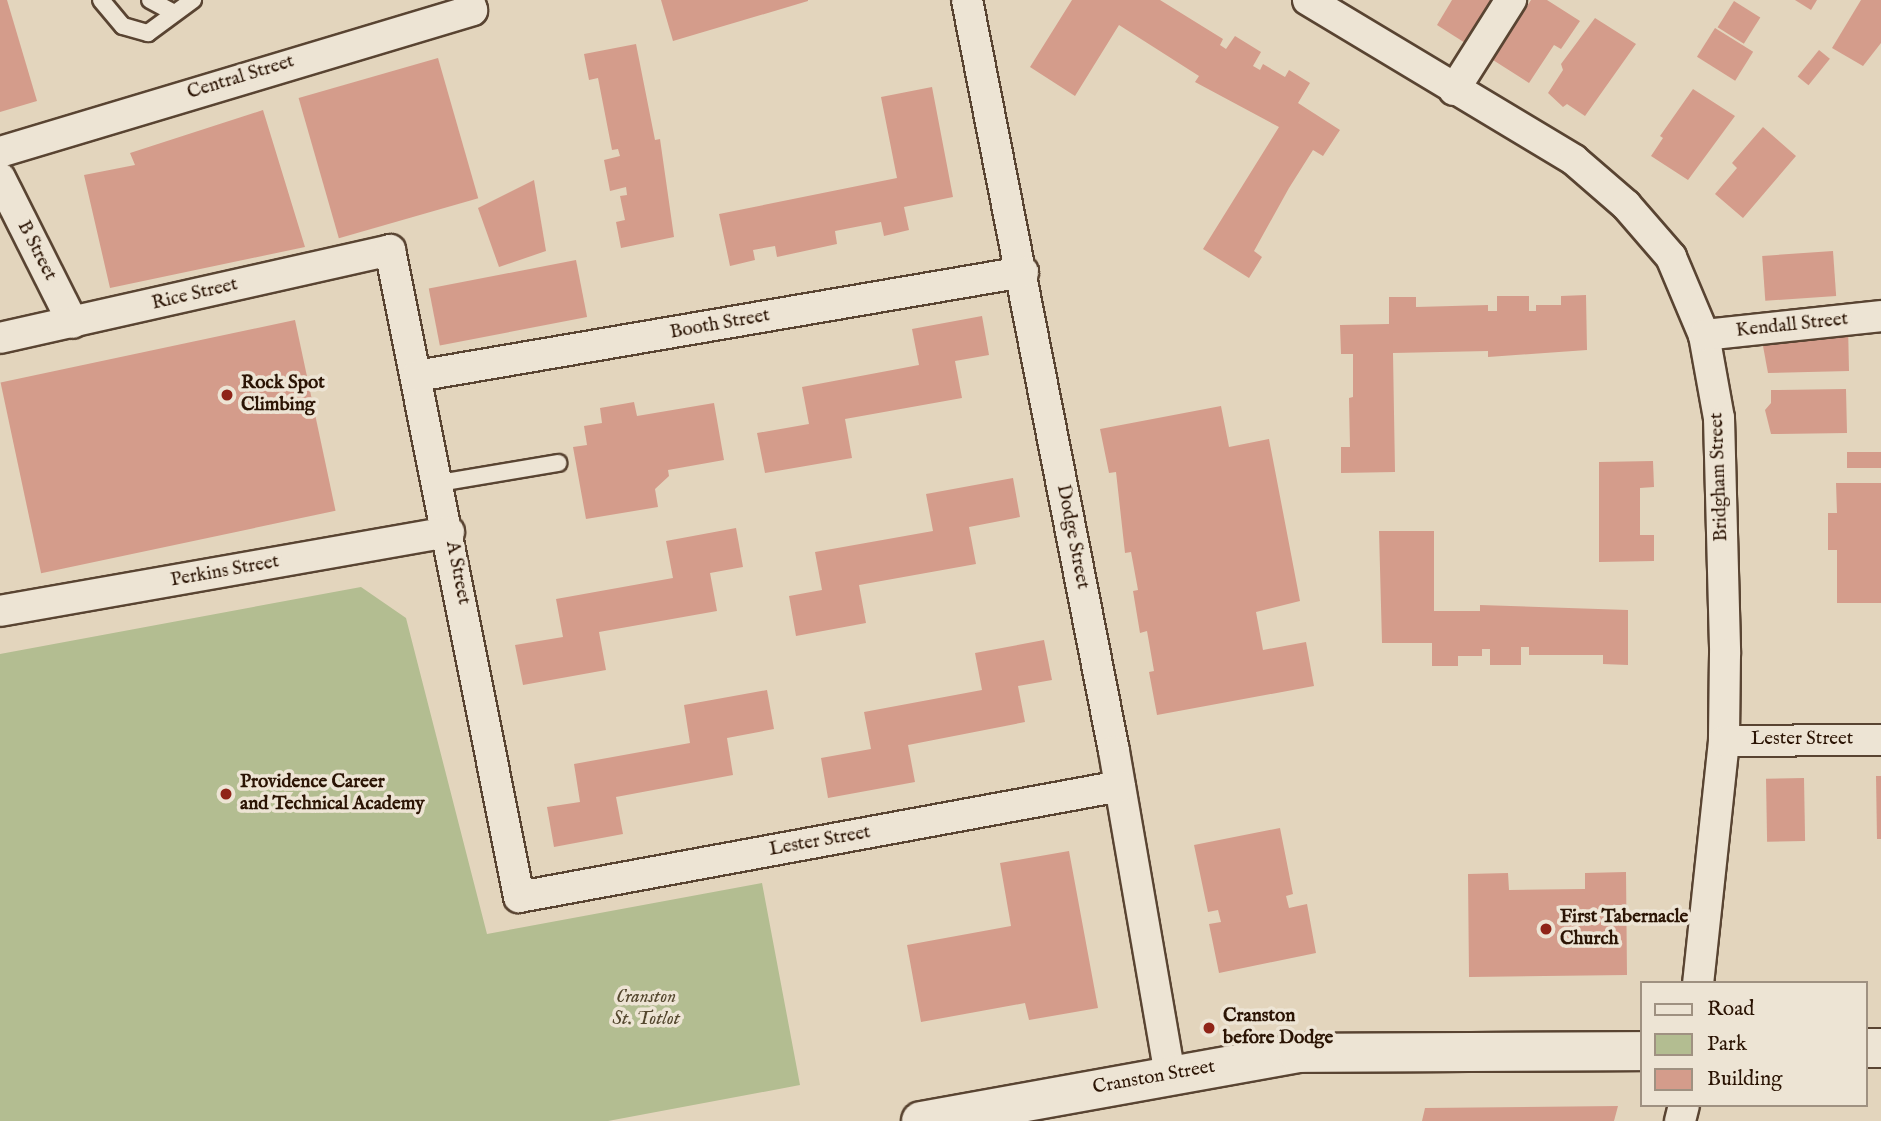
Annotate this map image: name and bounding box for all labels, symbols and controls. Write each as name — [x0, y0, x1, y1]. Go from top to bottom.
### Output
street label: Central Street — [185, 51, 297, 105]
street label: B Street — [11, 217, 61, 285]
street label: Rice Street — [150, 274, 240, 316]
street label: Booth Street — [668, 305, 772, 345]
street label: Kendall Street — [1735, 309, 1849, 343]
place label: Rock Spot Climbing — [241, 373, 325, 417]
marker: Rock Spot Climbing — [219, 387, 235, 403]
street label: Bridgham Street — [1706, 412, 1734, 542]
street label: Dodge Street — [1051, 483, 1093, 591]
street label: A Street — [440, 539, 474, 607]
street label: Perkins Street — [169, 551, 281, 593]
street label: Lester Street — [1751, 729, 1853, 751]
place label: Providence Career and Technical Academy — [240, 772, 425, 816]
marker: Providence Career and Technical Academy — [218, 786, 234, 802]
street label: Lester Street — [767, 822, 873, 862]
place label: First Tabernacle Church — [1560, 907, 1688, 951]
marker: First Tabernacle Church — [1538, 921, 1554, 937]
legend — [1640, 981, 1867, 1107]
park label: Cranston St. Totlot — [612, 987, 680, 1031]
text: Road — [1707, 996, 1754, 1023]
place label: Cranston before Dodge — [1223, 1006, 1333, 1050]
marker: Cranston before Dodge — [1201, 1020, 1217, 1036]
text: Park — [1707, 1031, 1747, 1058]
street label: Cranston Street — [1091, 1056, 1217, 1100]
text: Building — [1707, 1066, 1782, 1093]

